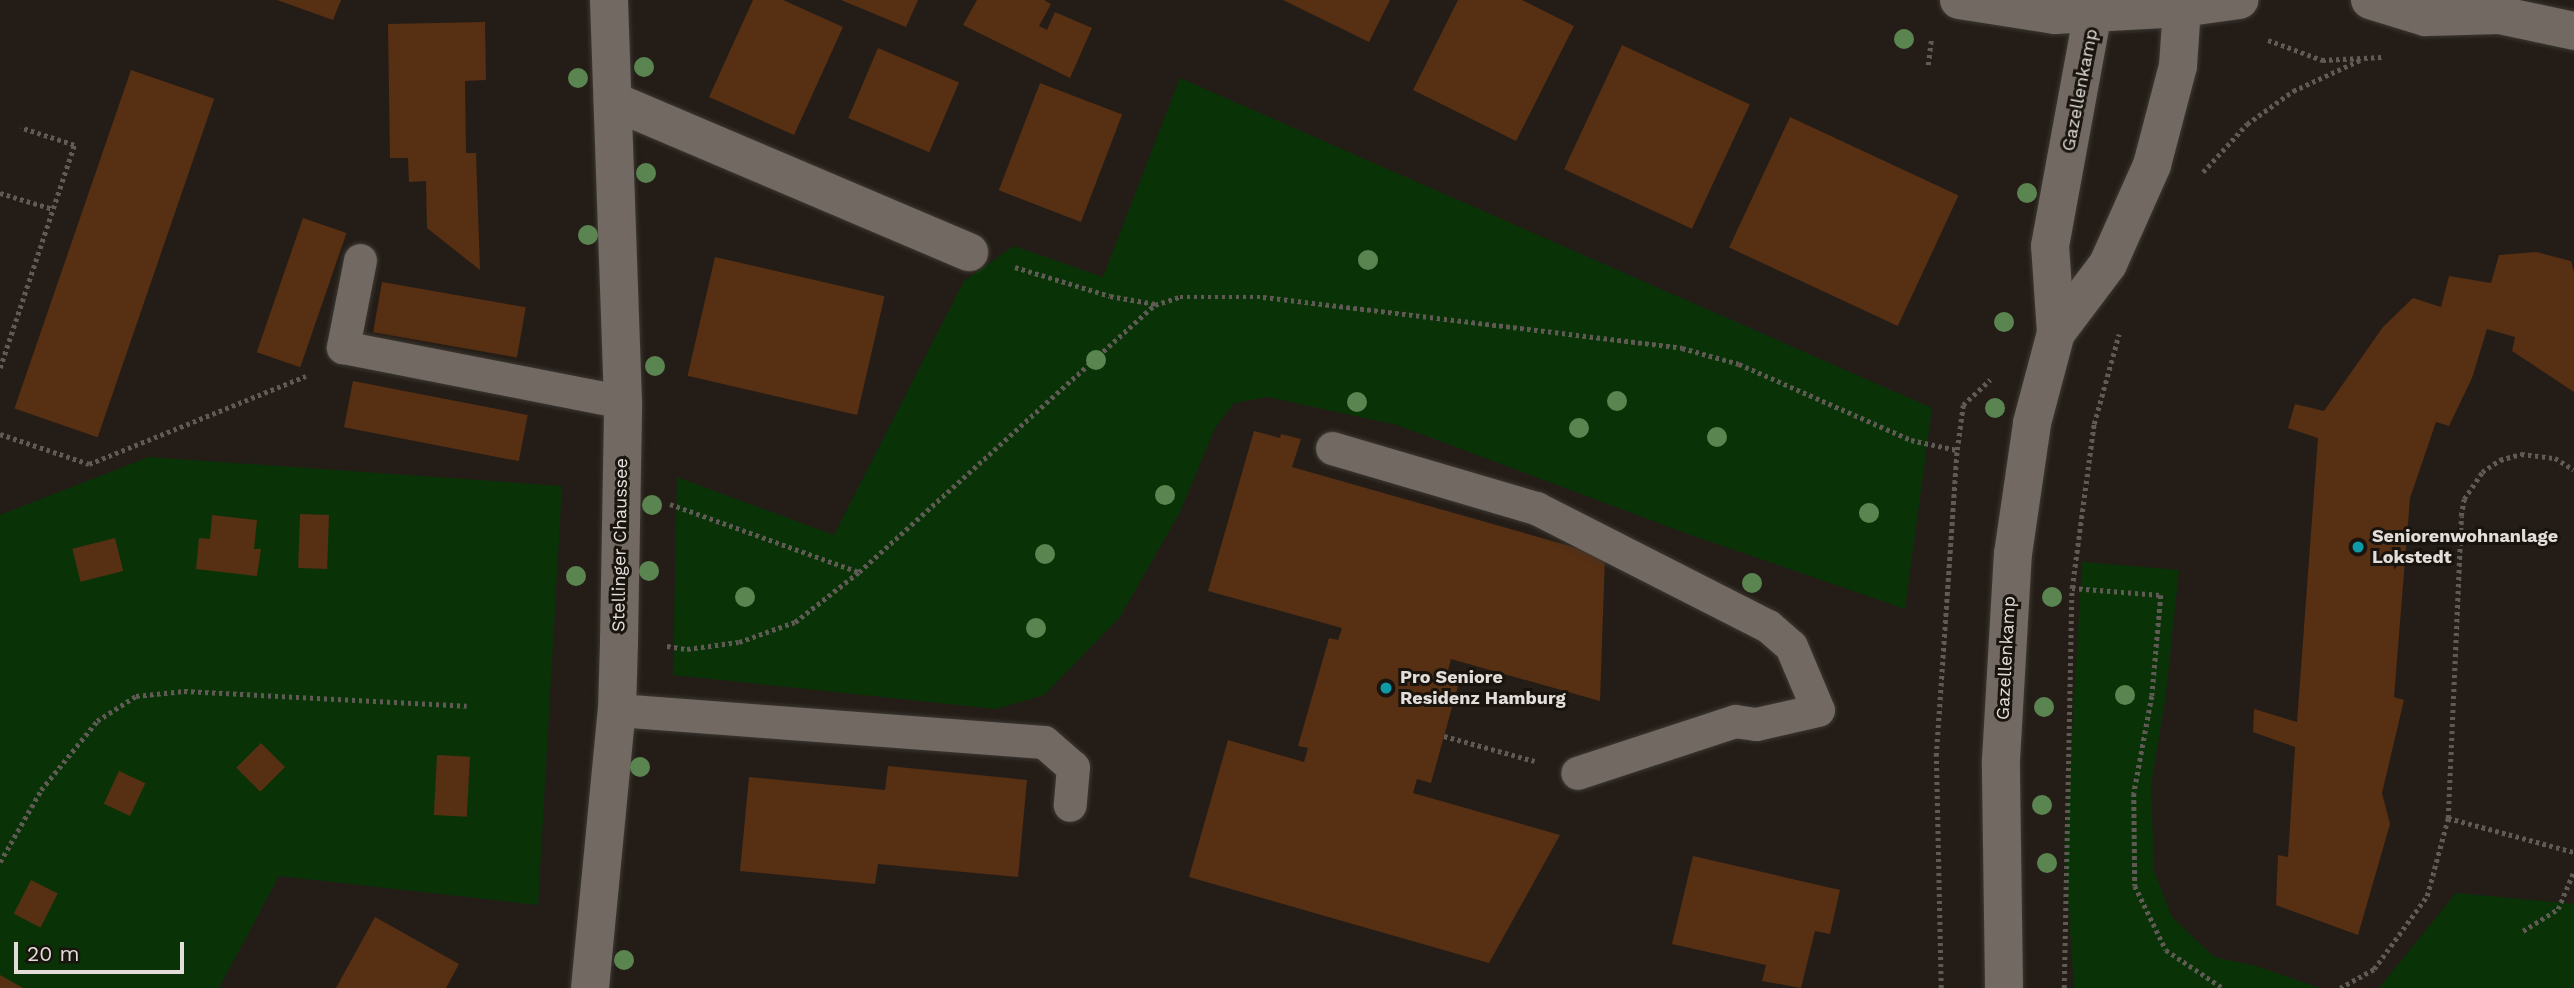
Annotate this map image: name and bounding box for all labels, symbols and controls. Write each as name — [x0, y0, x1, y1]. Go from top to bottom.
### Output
street label: Gazellenkamp — [2058, 27, 2102, 153]
street label: Stellinger Chaussee — [608, 458, 632, 632]
place label: Seniorenwohnanlage Lokstedt — [2372, 526, 2558, 568]
marker: Seniorenwohnanlage Lokstedt — [2350, 539, 2366, 555]
street label: Gazellenkamp — [1992, 595, 2020, 721]
place label: Pro Seniore Residenz Hamburg — [1400, 667, 1566, 710]
marker: Pro Seniore Residenz Hamburg — [1378, 680, 1394, 696]
scale bar — [18, 928, 187, 972]
text: 20 m — [27, 941, 79, 966]

